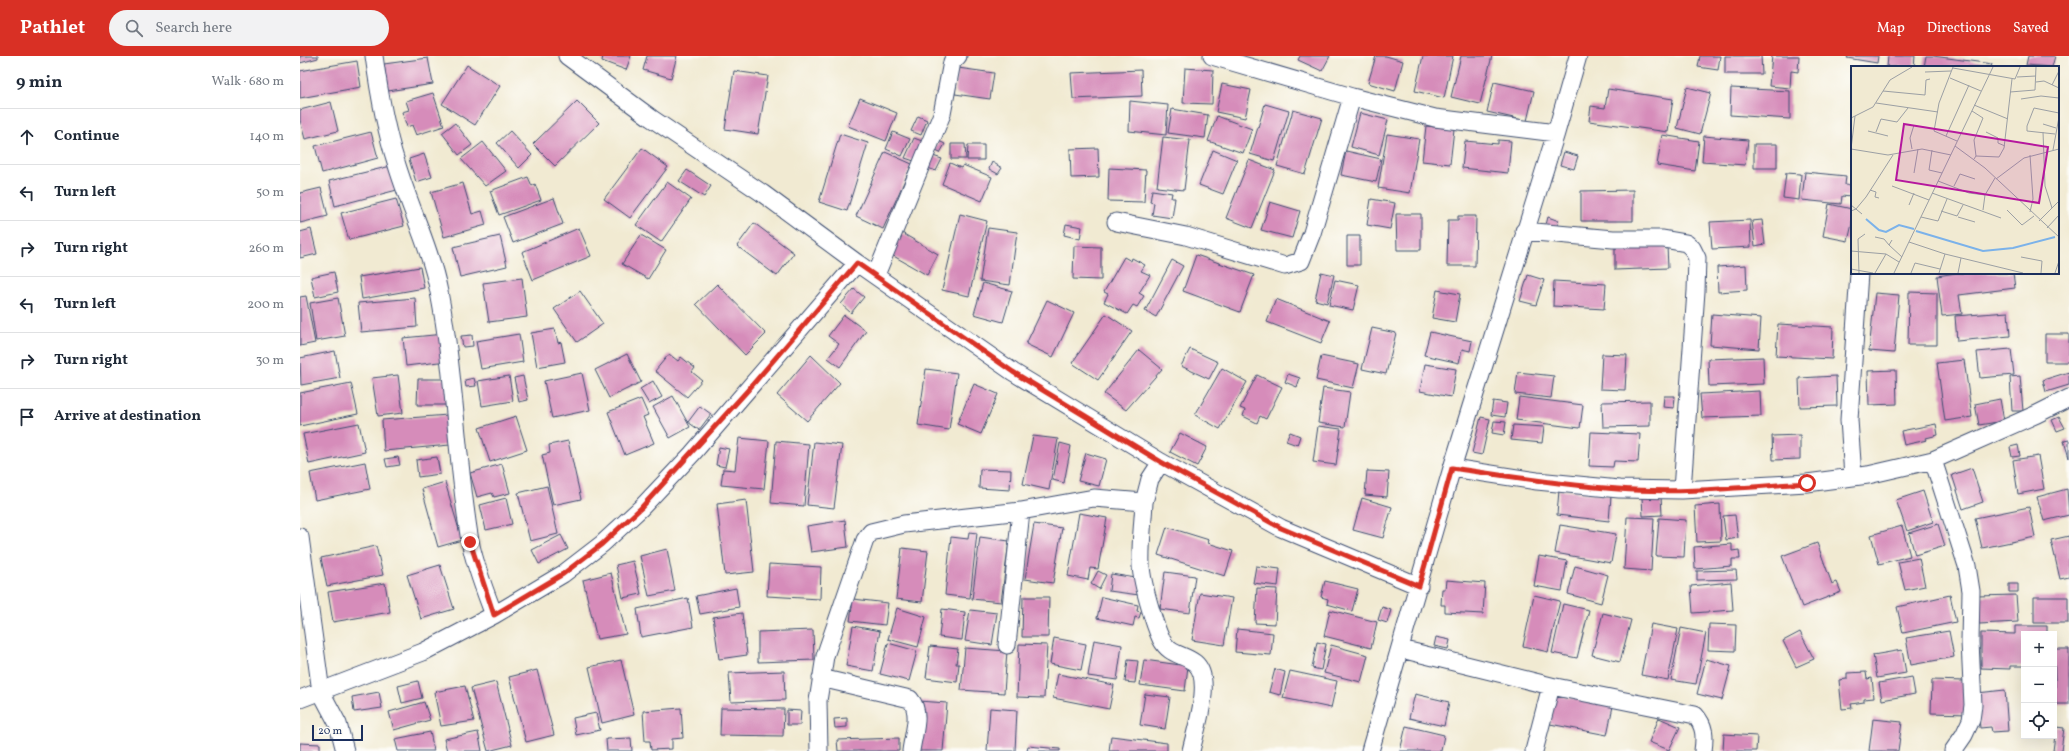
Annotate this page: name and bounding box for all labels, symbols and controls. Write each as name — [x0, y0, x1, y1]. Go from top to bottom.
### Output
search box — [109, 10, 389, 46]
text: Pathlet — [20, 15, 85, 41]
icon: search — [123, 17, 145, 39]
text: Search here — [155, 18, 232, 39]
text: Map — [1877, 19, 1905, 38]
text: Directions — [1927, 19, 1991, 38]
text: Saved — [2013, 19, 2049, 38]
inset map — [1851, 66, 2059, 274]
text: 9 min — [16, 71, 62, 94]
text: Walk · 680 m — [212, 73, 284, 91]
icon: ahead — [16, 126, 38, 148]
text: Continue — [54, 126, 119, 147]
text: 140 m — [250, 128, 284, 146]
icon: left — [16, 182, 38, 204]
text: Turn left — [54, 182, 116, 203]
text: 50 m — [256, 184, 284, 202]
icon: right — [16, 238, 38, 260]
text: Turn right — [54, 238, 128, 259]
text: 260 m — [249, 240, 284, 258]
icon: left — [16, 294, 38, 316]
text: Turn left — [54, 294, 116, 315]
text: 200 m — [247, 296, 284, 314]
icon: right — [16, 350, 38, 372]
text: Turn right — [54, 350, 128, 371]
text: 30 m — [256, 352, 284, 370]
icon: arrive — [16, 406, 38, 428]
text: Arrive at destination — [54, 406, 201, 427]
route start — [1798, 474, 1816, 492]
route end — [461, 533, 479, 551]
map controls — [2021, 631, 2057, 739]
button: + — [2021, 631, 2057, 667]
button: − — [2021, 667, 2057, 703]
button: locate — [2021, 703, 2057, 739]
scale bar — [312, 723, 363, 742]
text: 20 m — [318, 724, 342, 739]

